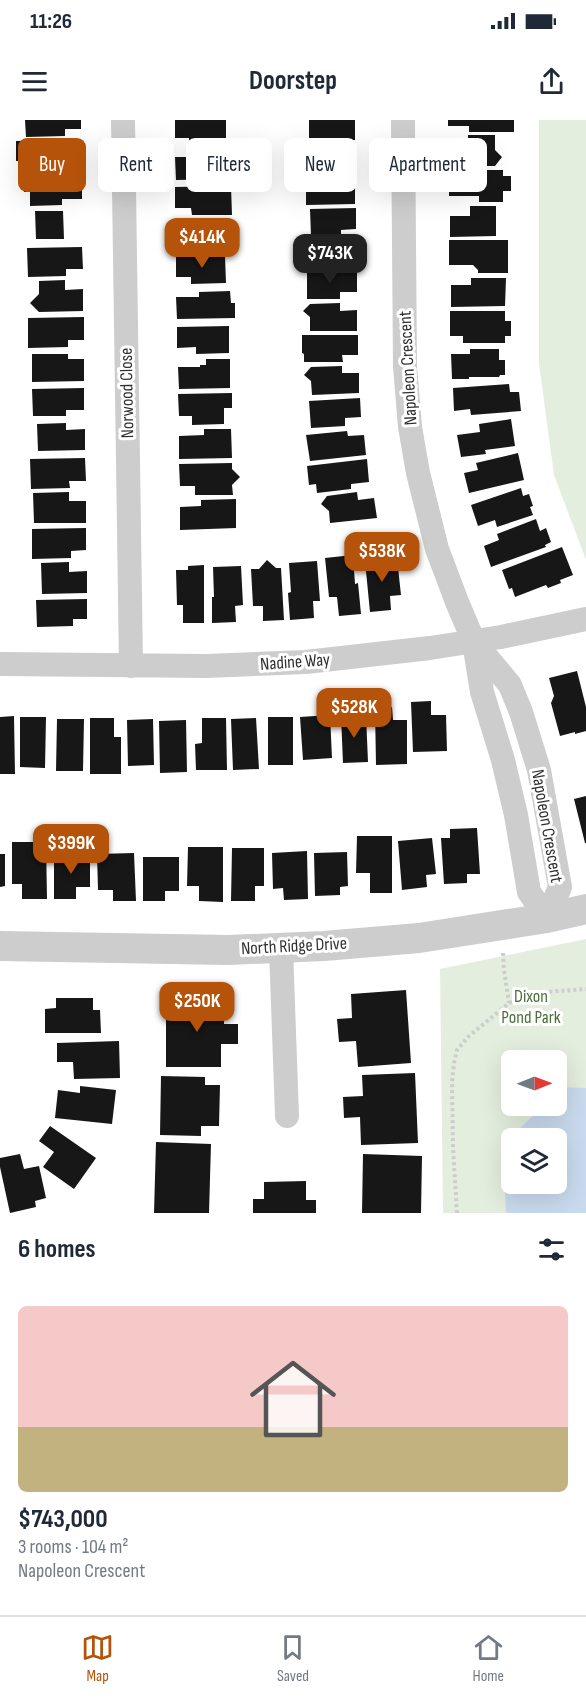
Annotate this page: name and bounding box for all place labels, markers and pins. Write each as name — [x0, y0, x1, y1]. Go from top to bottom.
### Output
pin: $414K — [160, 218, 244, 269]
pin: $743K — [288, 234, 372, 285]
pin: $538K — [340, 532, 424, 583]
pin: $528K — [312, 688, 396, 739]
pin: $399K — [29, 824, 113, 875]
pin: $250K — [155, 982, 239, 1033]

